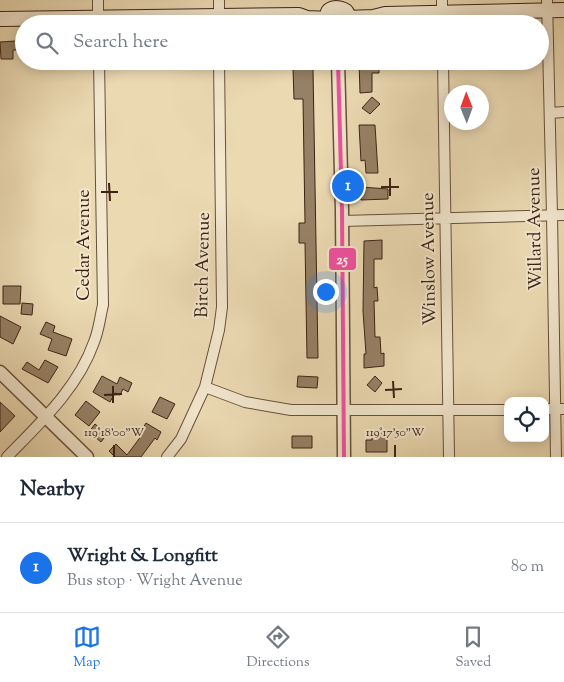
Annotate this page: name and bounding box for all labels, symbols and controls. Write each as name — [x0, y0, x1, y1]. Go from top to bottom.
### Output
search box — [15, 15, 549, 70]
icon: search — [33, 29, 61, 57]
text: Search here — [73, 29, 168, 56]
north arrow — [444, 85, 489, 130]
pin: 1 — [332, 167, 364, 205]
street label: Willard Avenue — [522, 167, 550, 291]
street label: Cedar Avenue — [72, 189, 98, 301]
street label: Winslow Avenue — [416, 192, 444, 326]
street label: Birch Avenue — [190, 212, 218, 318]
line badge: 25 — [328, 247, 357, 271]
text: 25 — [336, 251, 348, 271]
your location — [313, 279, 339, 305]
map controls — [504, 397, 549, 442]
button: locate — [504, 397, 549, 442]
text: 119°18'00"W — [84, 424, 145, 442]
text: 119°17'50"W — [366, 424, 425, 442]
text: Nearby — [20, 475, 85, 505]
text: Wright & Longfitt — [67, 543, 218, 570]
text: 1 — [33, 556, 39, 579]
text: 80 m — [511, 556, 544, 579]
text: Bus stop · Wright Avenue — [67, 570, 243, 593]
tab: Map — [73, 623, 101, 673]
tab: Directions — [246, 623, 310, 673]
tab: Saved — [455, 623, 491, 673]

